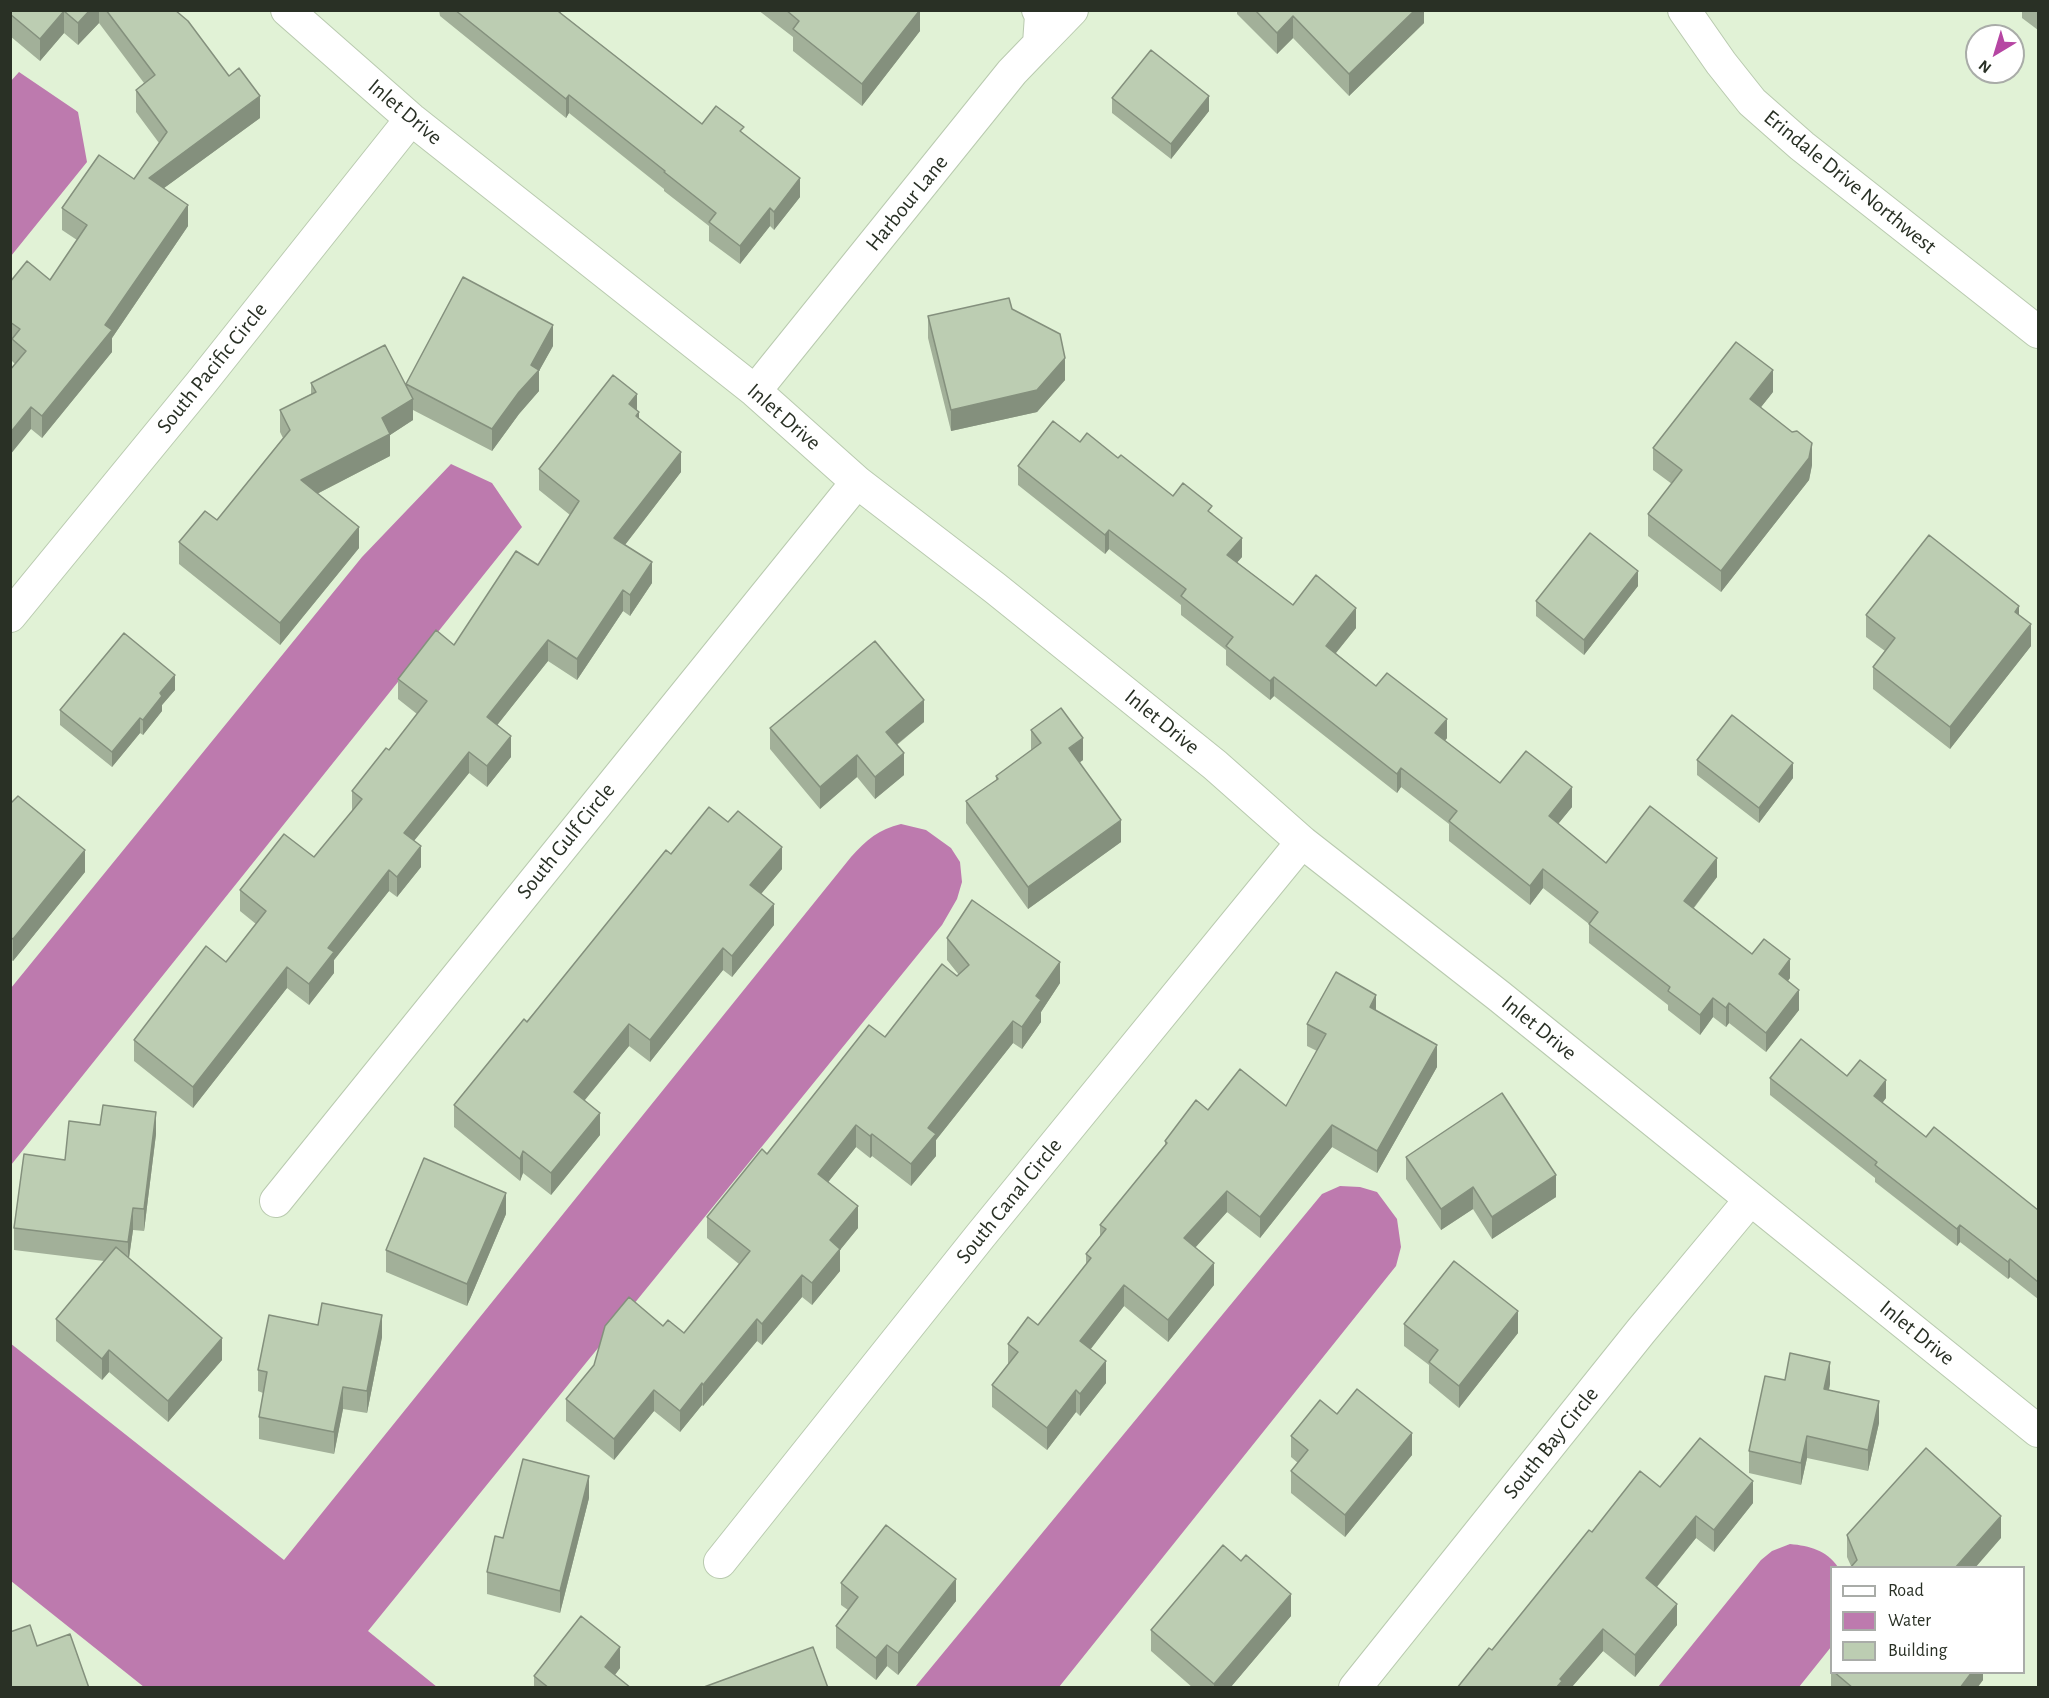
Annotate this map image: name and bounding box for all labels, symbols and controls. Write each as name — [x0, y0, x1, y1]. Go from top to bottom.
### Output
north arrow — [1965, 24, 2025, 84]
text: N — [1976, 57, 1994, 76]
street label: Inlet Drive — [362, 73, 448, 151]
street label: Erindale Drive Northwest — [1758, 104, 1942, 260]
street label: Harbour Lane — [860, 150, 954, 256]
street label: South Pacific Circle — [151, 297, 273, 439]
street label: Inlet Drive — [742, 378, 826, 456]
street label: Inlet Drive — [1119, 684, 1205, 760]
street label: South Gulf Circle — [511, 778, 621, 904]
street label: Inlet Drive — [1496, 990, 1582, 1066]
street label: South Canal Circle — [950, 1133, 1068, 1269]
street label: Inlet Drive — [1874, 1295, 1960, 1371]
street label: South Bay Circle — [1498, 1382, 1604, 1504]
legend — [1830, 1566, 2025, 1674]
text: Road — [1888, 1582, 1924, 1600]
text: Water — [1888, 1612, 1931, 1630]
text: Building — [1888, 1642, 1947, 1660]

